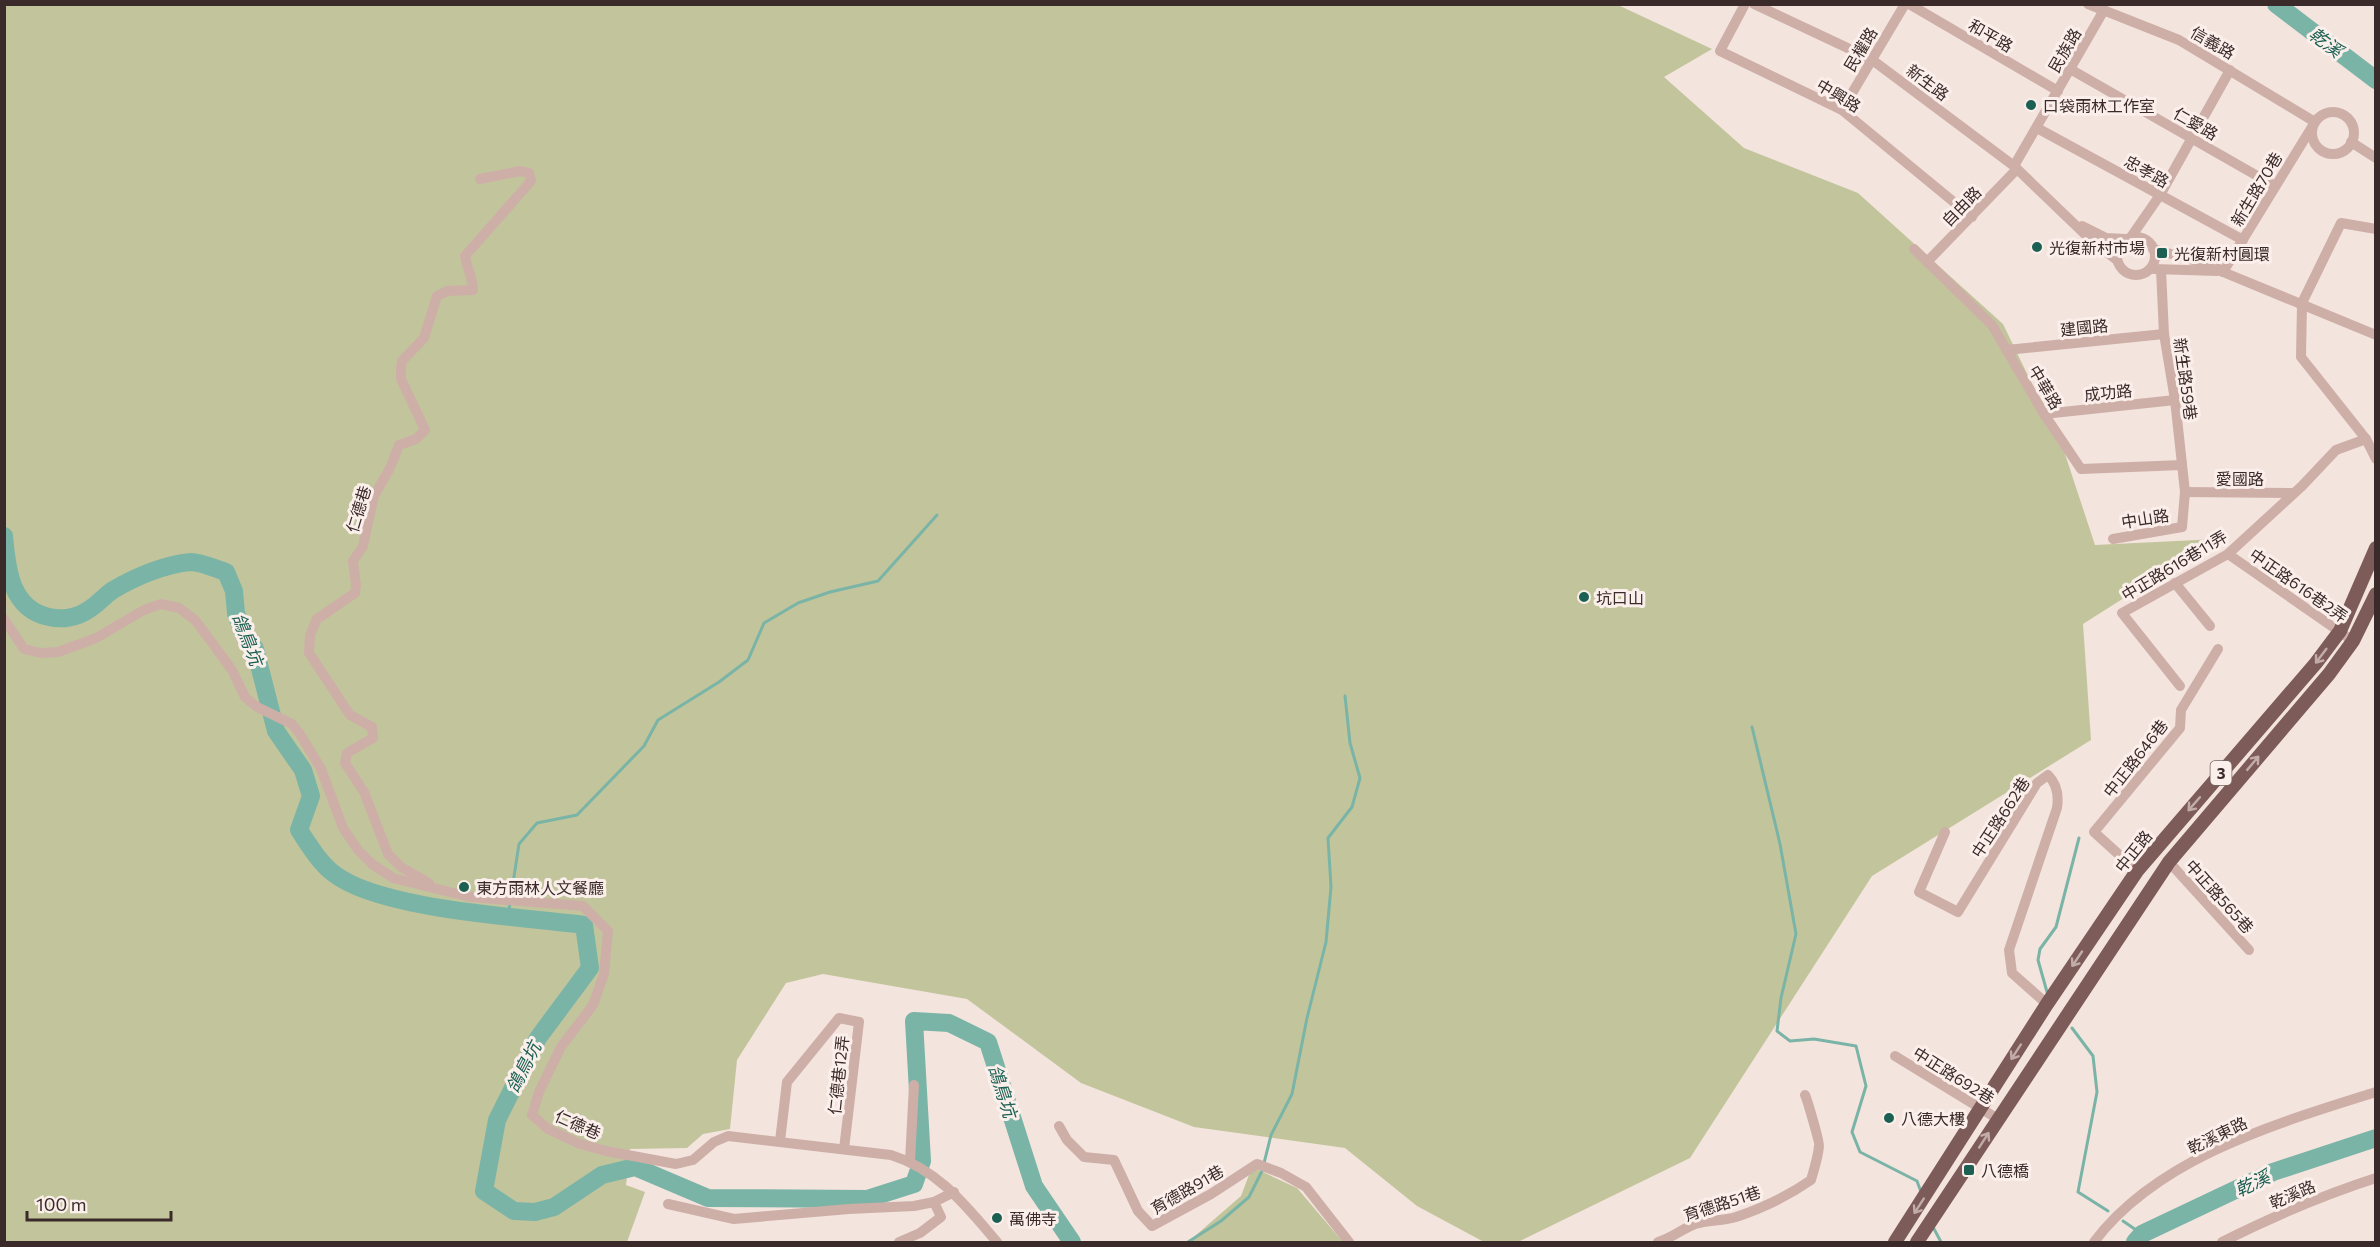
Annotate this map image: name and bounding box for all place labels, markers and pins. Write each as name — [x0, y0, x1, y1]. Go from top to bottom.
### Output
place label: 口袋雨林工作室 — [2043, 96, 2155, 115]
marker: 口袋雨林工作室 — [2024, 98, 2038, 112]
place label: 光復新村市場 — [2049, 238, 2145, 257]
marker: 光復新村市場 — [2030, 240, 2044, 254]
place label: 光復新村圓環 — [2174, 244, 2270, 263]
marker: 光復新村圓環 — [2155, 246, 2169, 260]
place label: 坑口山 — [1596, 588, 1644, 607]
marker: 坑口山 — [1577, 590, 1591, 604]
place label: 東方雨林人文餐廳 — [476, 878, 604, 897]
marker: 東方雨林人文餐廳 — [457, 880, 471, 894]
place label: 八德大樓 — [1901, 1109, 1965, 1128]
marker: 八德大樓 — [1882, 1111, 1896, 1125]
place label: 八德橋 — [1981, 1161, 2029, 1180]
marker: 八德橋 — [1962, 1163, 1976, 1177]
place label: 萬佛寺 — [1009, 1209, 1057, 1228]
marker: 萬佛寺 — [990, 1211, 1004, 1225]

